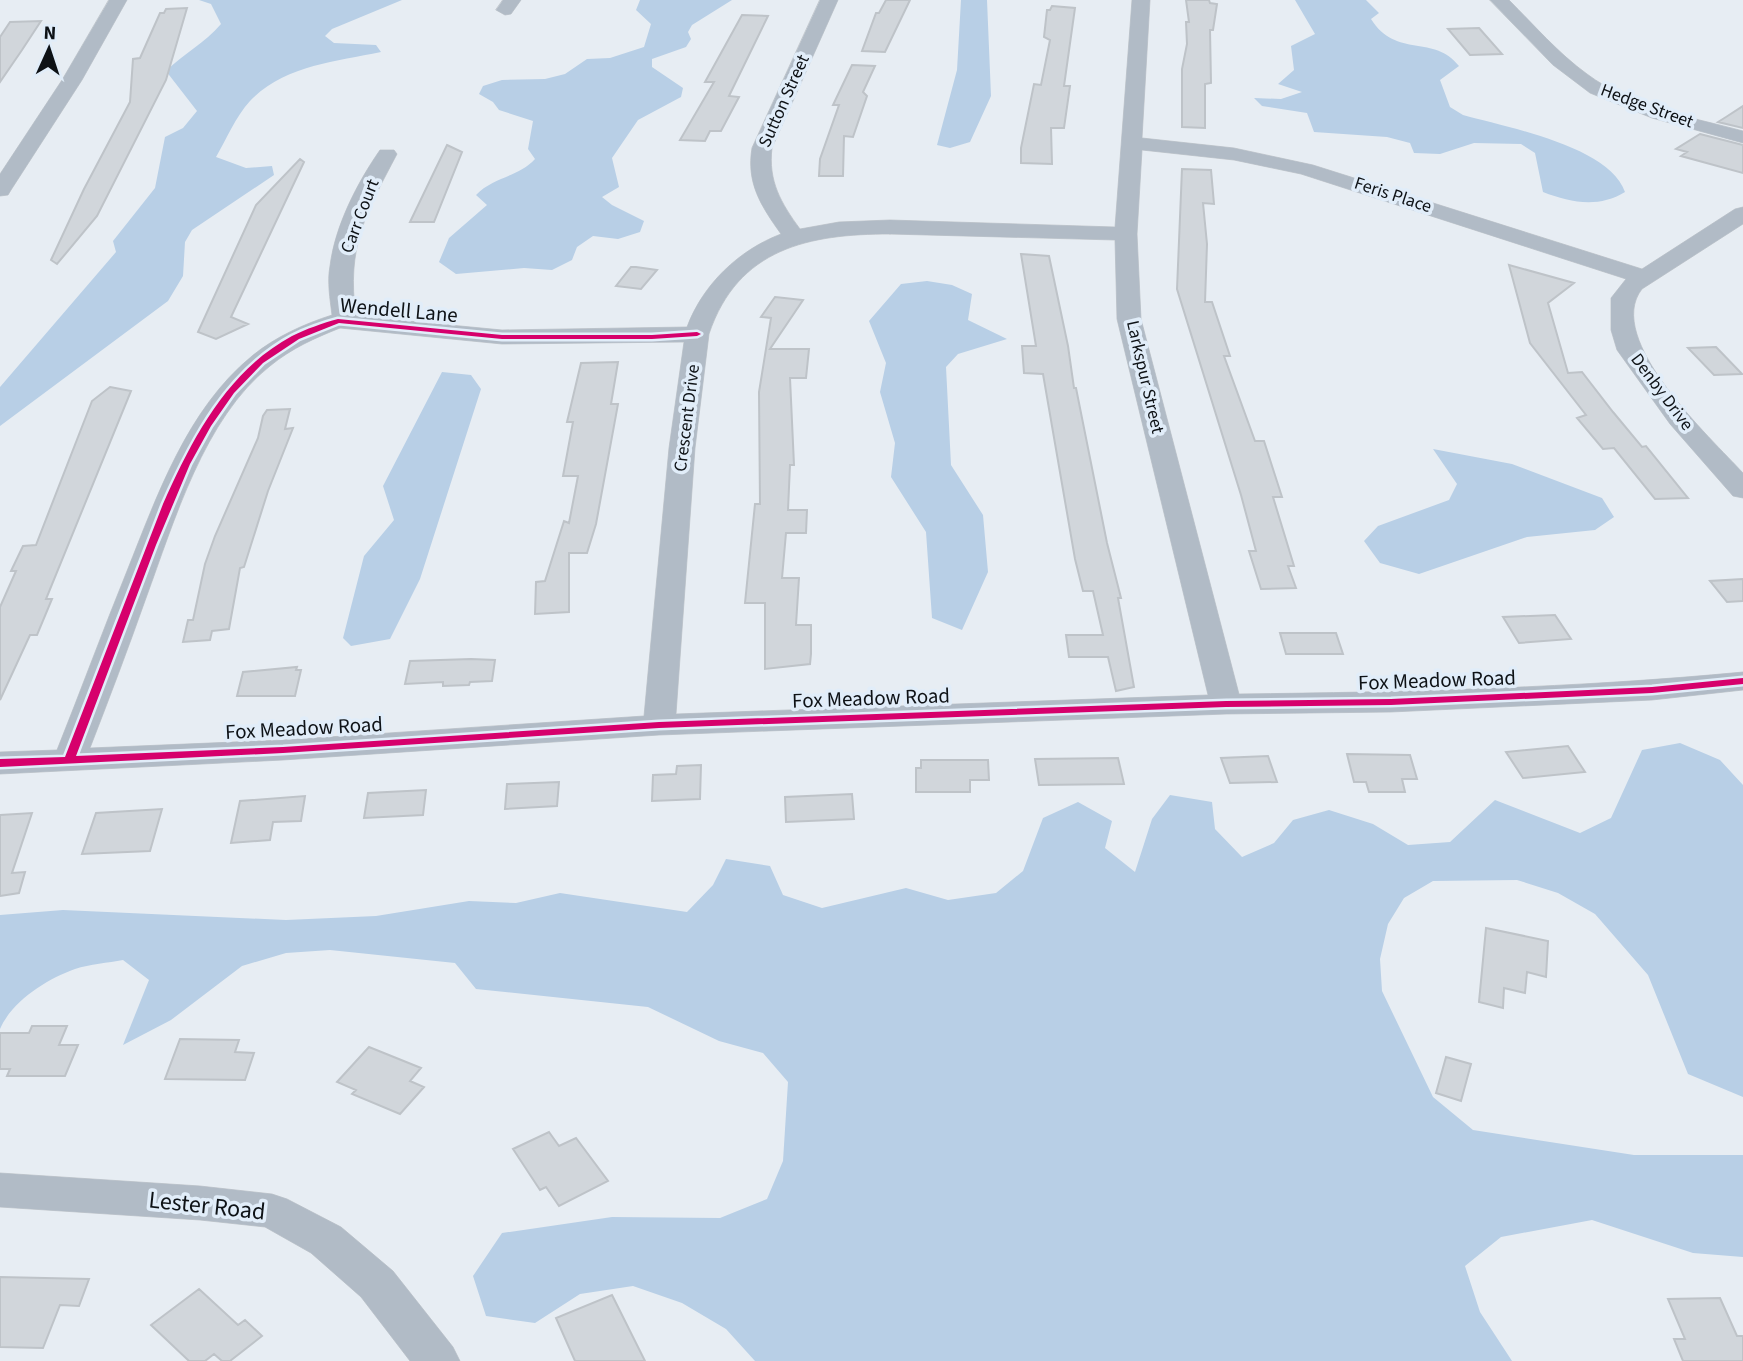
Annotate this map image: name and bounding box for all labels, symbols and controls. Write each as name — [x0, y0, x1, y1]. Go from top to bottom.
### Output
north arrow — [14, 14, 84, 84]
text: N — [43, 20, 57, 47]
street label: Sutton Street — [752, 51, 816, 151]
street label: Hedge Street — [1597, 78, 1697, 134]
street label: Feris Place — [1351, 171, 1435, 219]
street label: Carr Court — [334, 175, 386, 257]
street label: Wendell Lane — [339, 290, 459, 330]
street label: Larkspur Street — [1120, 318, 1170, 436]
street label: Denby Drive — [1625, 348, 1699, 436]
street label: Crescent Drive — [668, 363, 706, 473]
street label: Fox Meadow Road — [1358, 662, 1516, 698]
street label: Fox Meadow Road — [792, 680, 950, 716]
street label: Fox Meadow Road — [224, 709, 384, 747]
street label: Lester Road — [147, 1182, 267, 1230]

